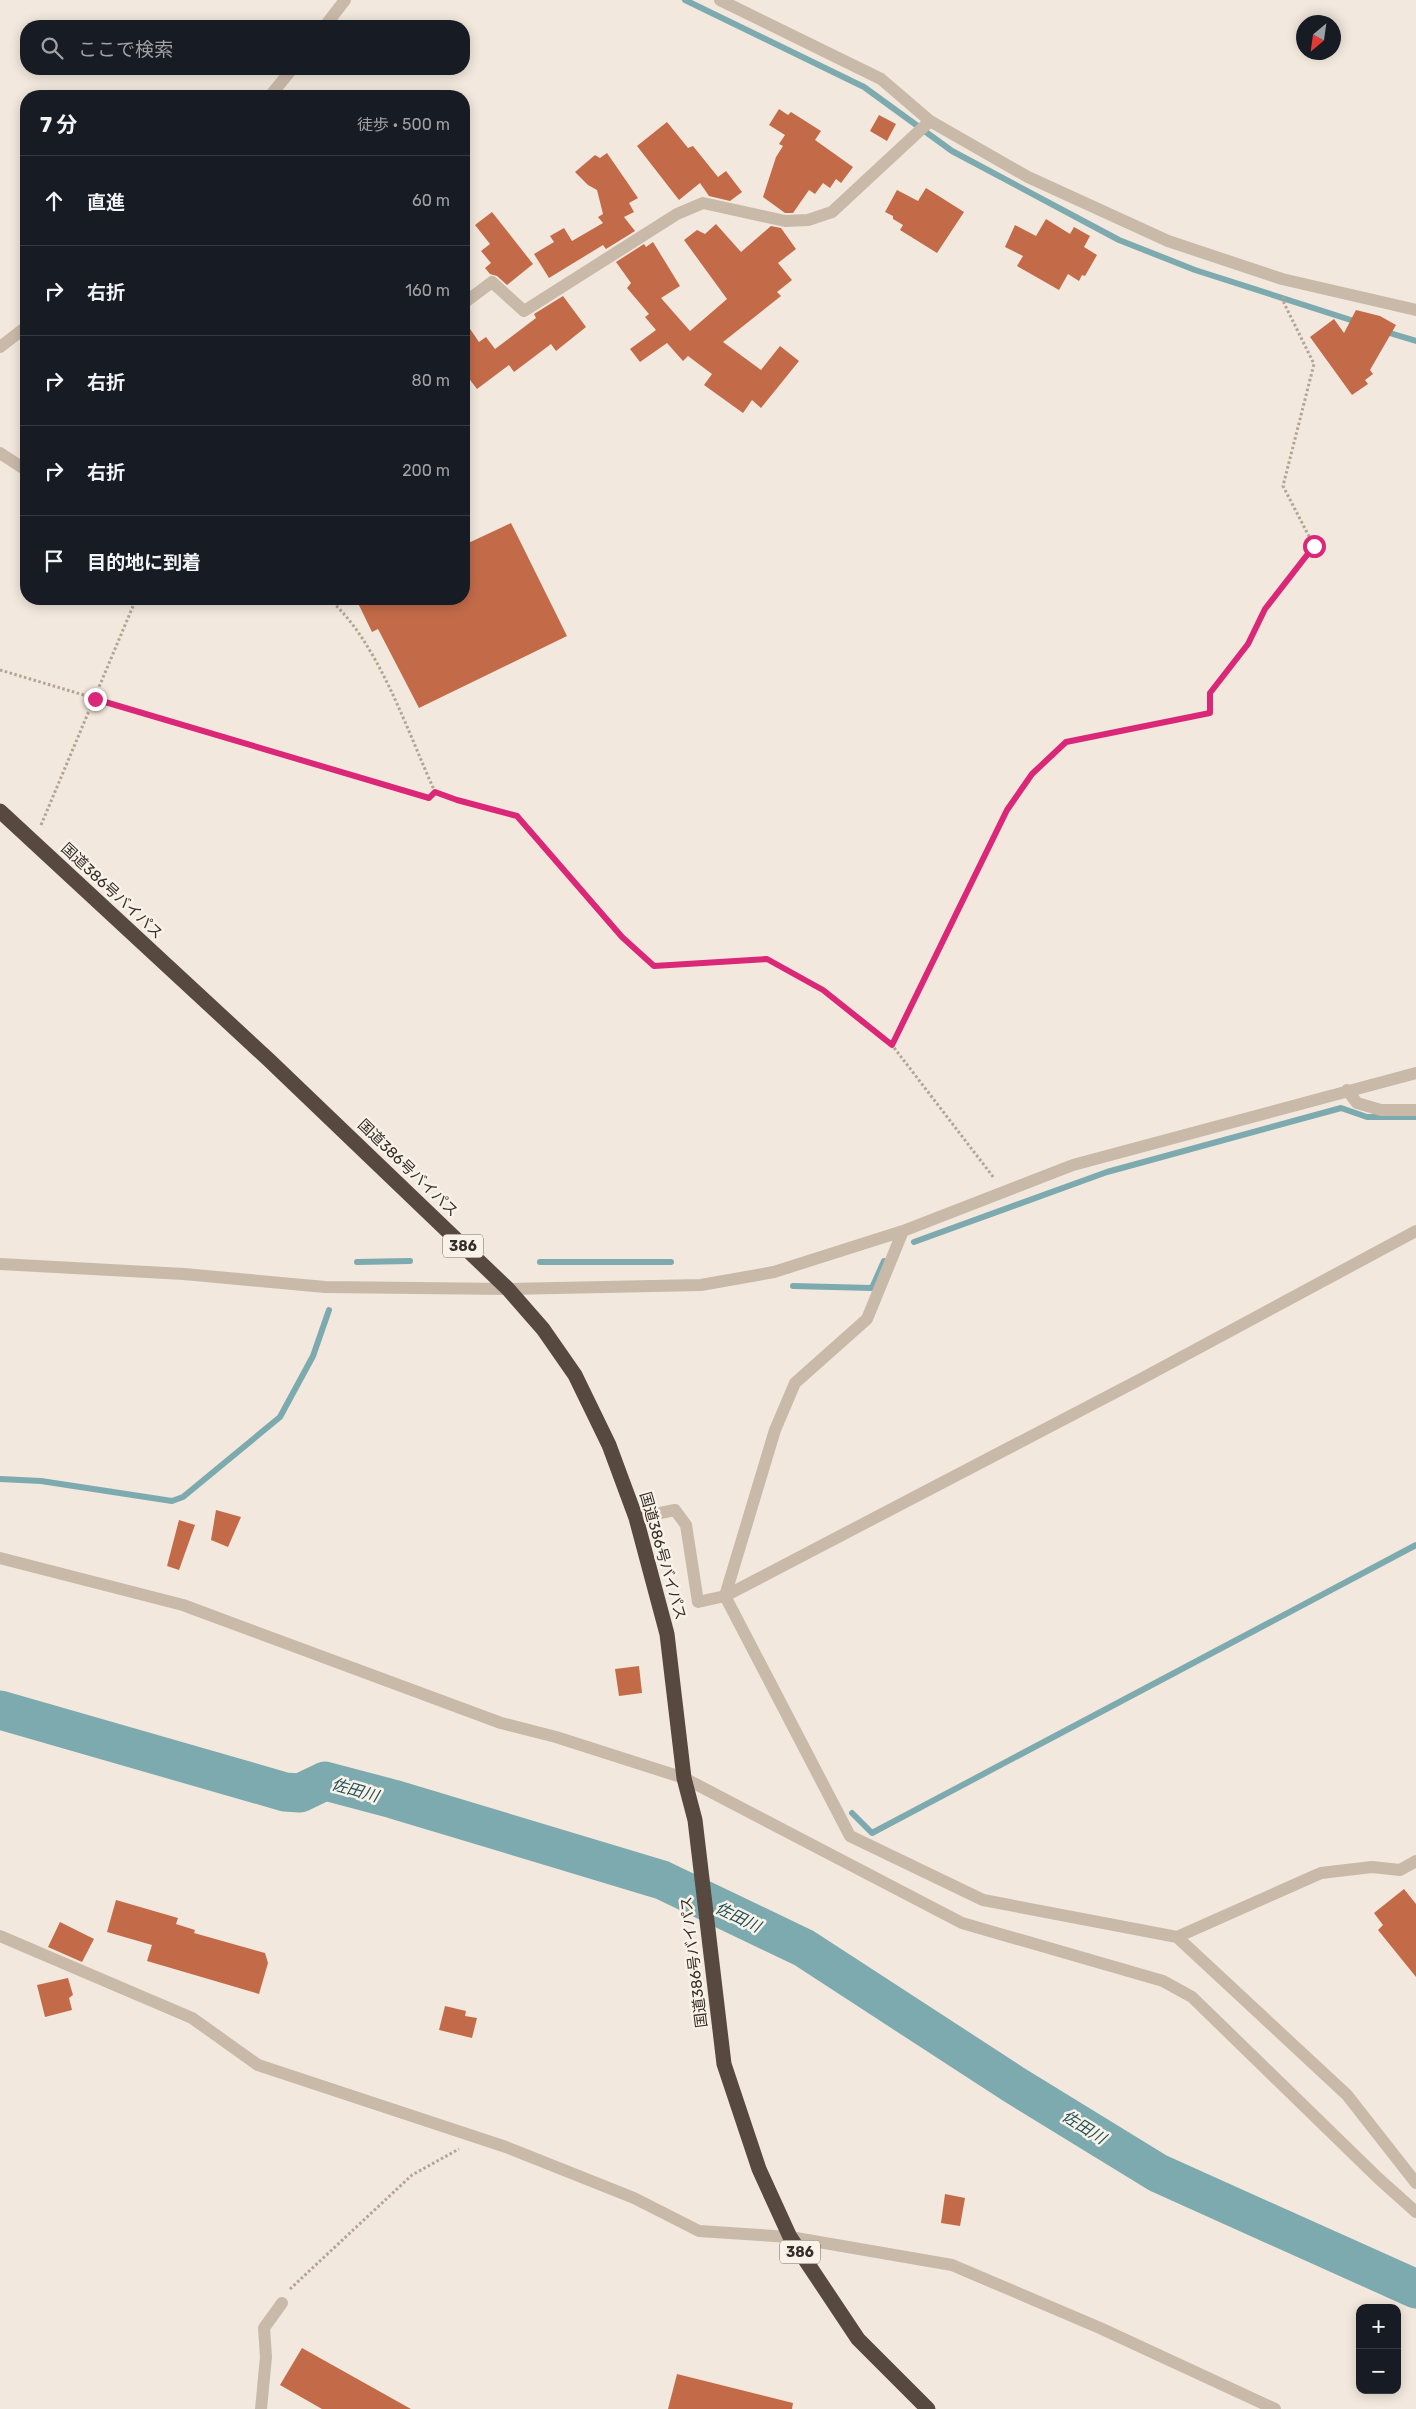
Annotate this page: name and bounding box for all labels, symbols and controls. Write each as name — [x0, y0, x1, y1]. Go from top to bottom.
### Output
north arrow — [1296, 15, 1341, 60]
search box — [20, 20, 470, 75]
icon: search — [38, 34, 66, 62]
text: ここで検索 — [78, 38, 173, 61]
text: 7 分 — [40, 112, 78, 137]
text: 徒歩 · 500 m — [357, 115, 450, 134]
icon: ahead — [40, 187, 68, 215]
text: 直進 — [87, 191, 125, 214]
text: 60 m — [412, 191, 450, 210]
icon: right — [40, 277, 68, 305]
text: 右折 — [87, 281, 125, 304]
text: 160 m — [405, 281, 450, 300]
icon: right — [40, 367, 68, 395]
text: 右折 — [87, 371, 125, 394]
text: 80 m — [412, 371, 450, 390]
icon: right — [40, 457, 68, 485]
text: 右折 — [87, 461, 125, 484]
text: 200 m — [402, 461, 450, 480]
route start — [1303, 535, 1326, 558]
icon: arrive — [40, 547, 68, 575]
text: 目的地に到着 — [87, 551, 201, 574]
route end — [84, 688, 107, 711]
street label: 国道386号バイパス — [57, 839, 167, 943]
street label: 国道386号バイパス — [354, 1116, 462, 1220]
road number: 386 — [443, 1234, 483, 1258]
street label: 国道386号バイパス — [636, 1490, 690, 1622]
water label: 佐田川 — [329, 1774, 383, 1806]
street label: 国道386号バイパス — [677, 1895, 711, 2029]
water label: 佐田川 — [712, 1898, 766, 1937]
water label: 佐田川 — [1059, 2106, 1111, 2149]
road number: 386 — [780, 2240, 820, 2264]
map controls — [1356, 2304, 1401, 2394]
button: + — [1356, 2304, 1401, 2349]
button: − — [1356, 2349, 1401, 2394]

